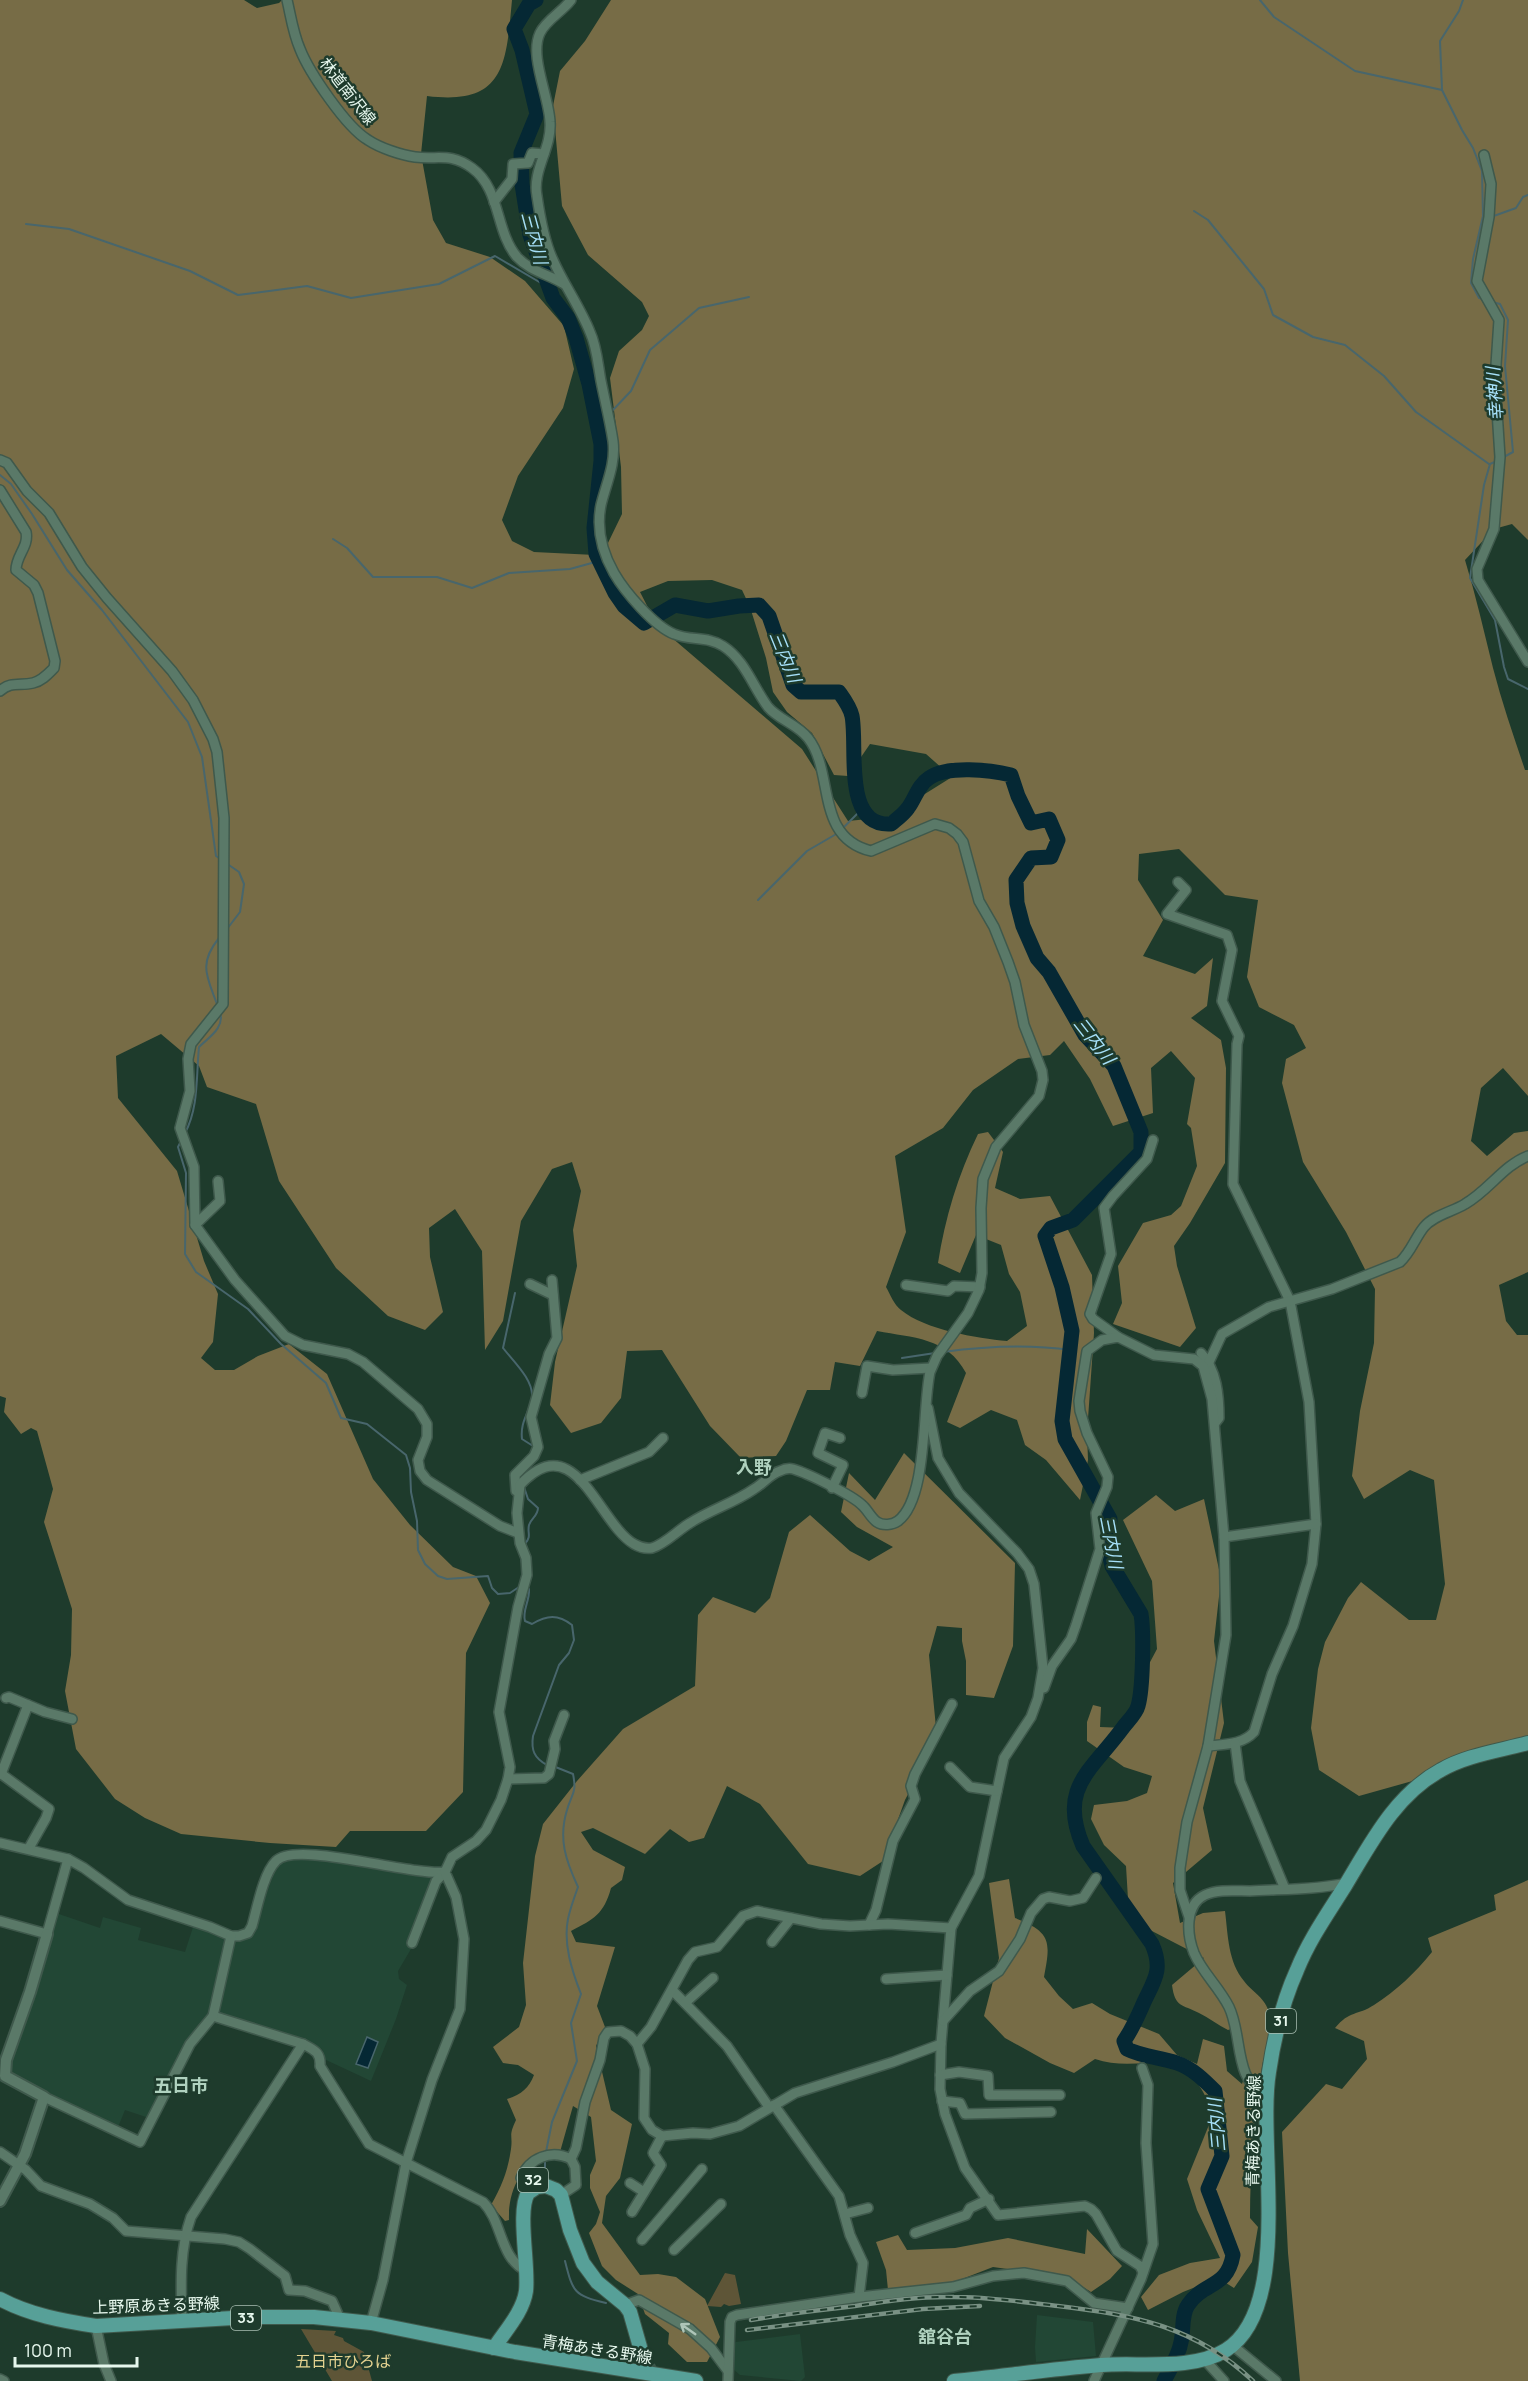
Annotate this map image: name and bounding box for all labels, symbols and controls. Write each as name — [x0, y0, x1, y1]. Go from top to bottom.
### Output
street label: 林道南沢線 — [315, 53, 381, 129]
water label: 三内川 — [516, 209, 554, 269]
water label: 幸神川 — [1480, 364, 1508, 422]
water label: 三内川 — [765, 627, 808, 688]
water label: 三内川 — [1069, 1012, 1122, 1071]
district label: 入野 — [736, 1455, 772, 1479]
water label: 三内川 — [1095, 1513, 1129, 1573]
road number: 31 — [1266, 2009, 1296, 2033]
district label: 五日市 — [154, 2073, 208, 2097]
street label: 青梅あきる野線 — [1241, 2075, 1265, 2187]
water label: 三内川 — [1202, 2095, 1230, 2153]
road number: 32 — [518, 2168, 548, 2192]
street label: 上野原あきる野線 — [92, 2292, 220, 2318]
road number: 33 — [231, 2306, 261, 2330]
one-way arrow — [681, 2323, 697, 2335]
district label: 舘谷台 — [918, 2324, 972, 2348]
street label: 青梅あきる野線 — [540, 2329, 654, 2369]
scale bar — [15, 2330, 136, 2368]
text: 100 m — [24, 2338, 72, 2362]
park label: 五日市ひろば — [295, 2350, 391, 2372]

